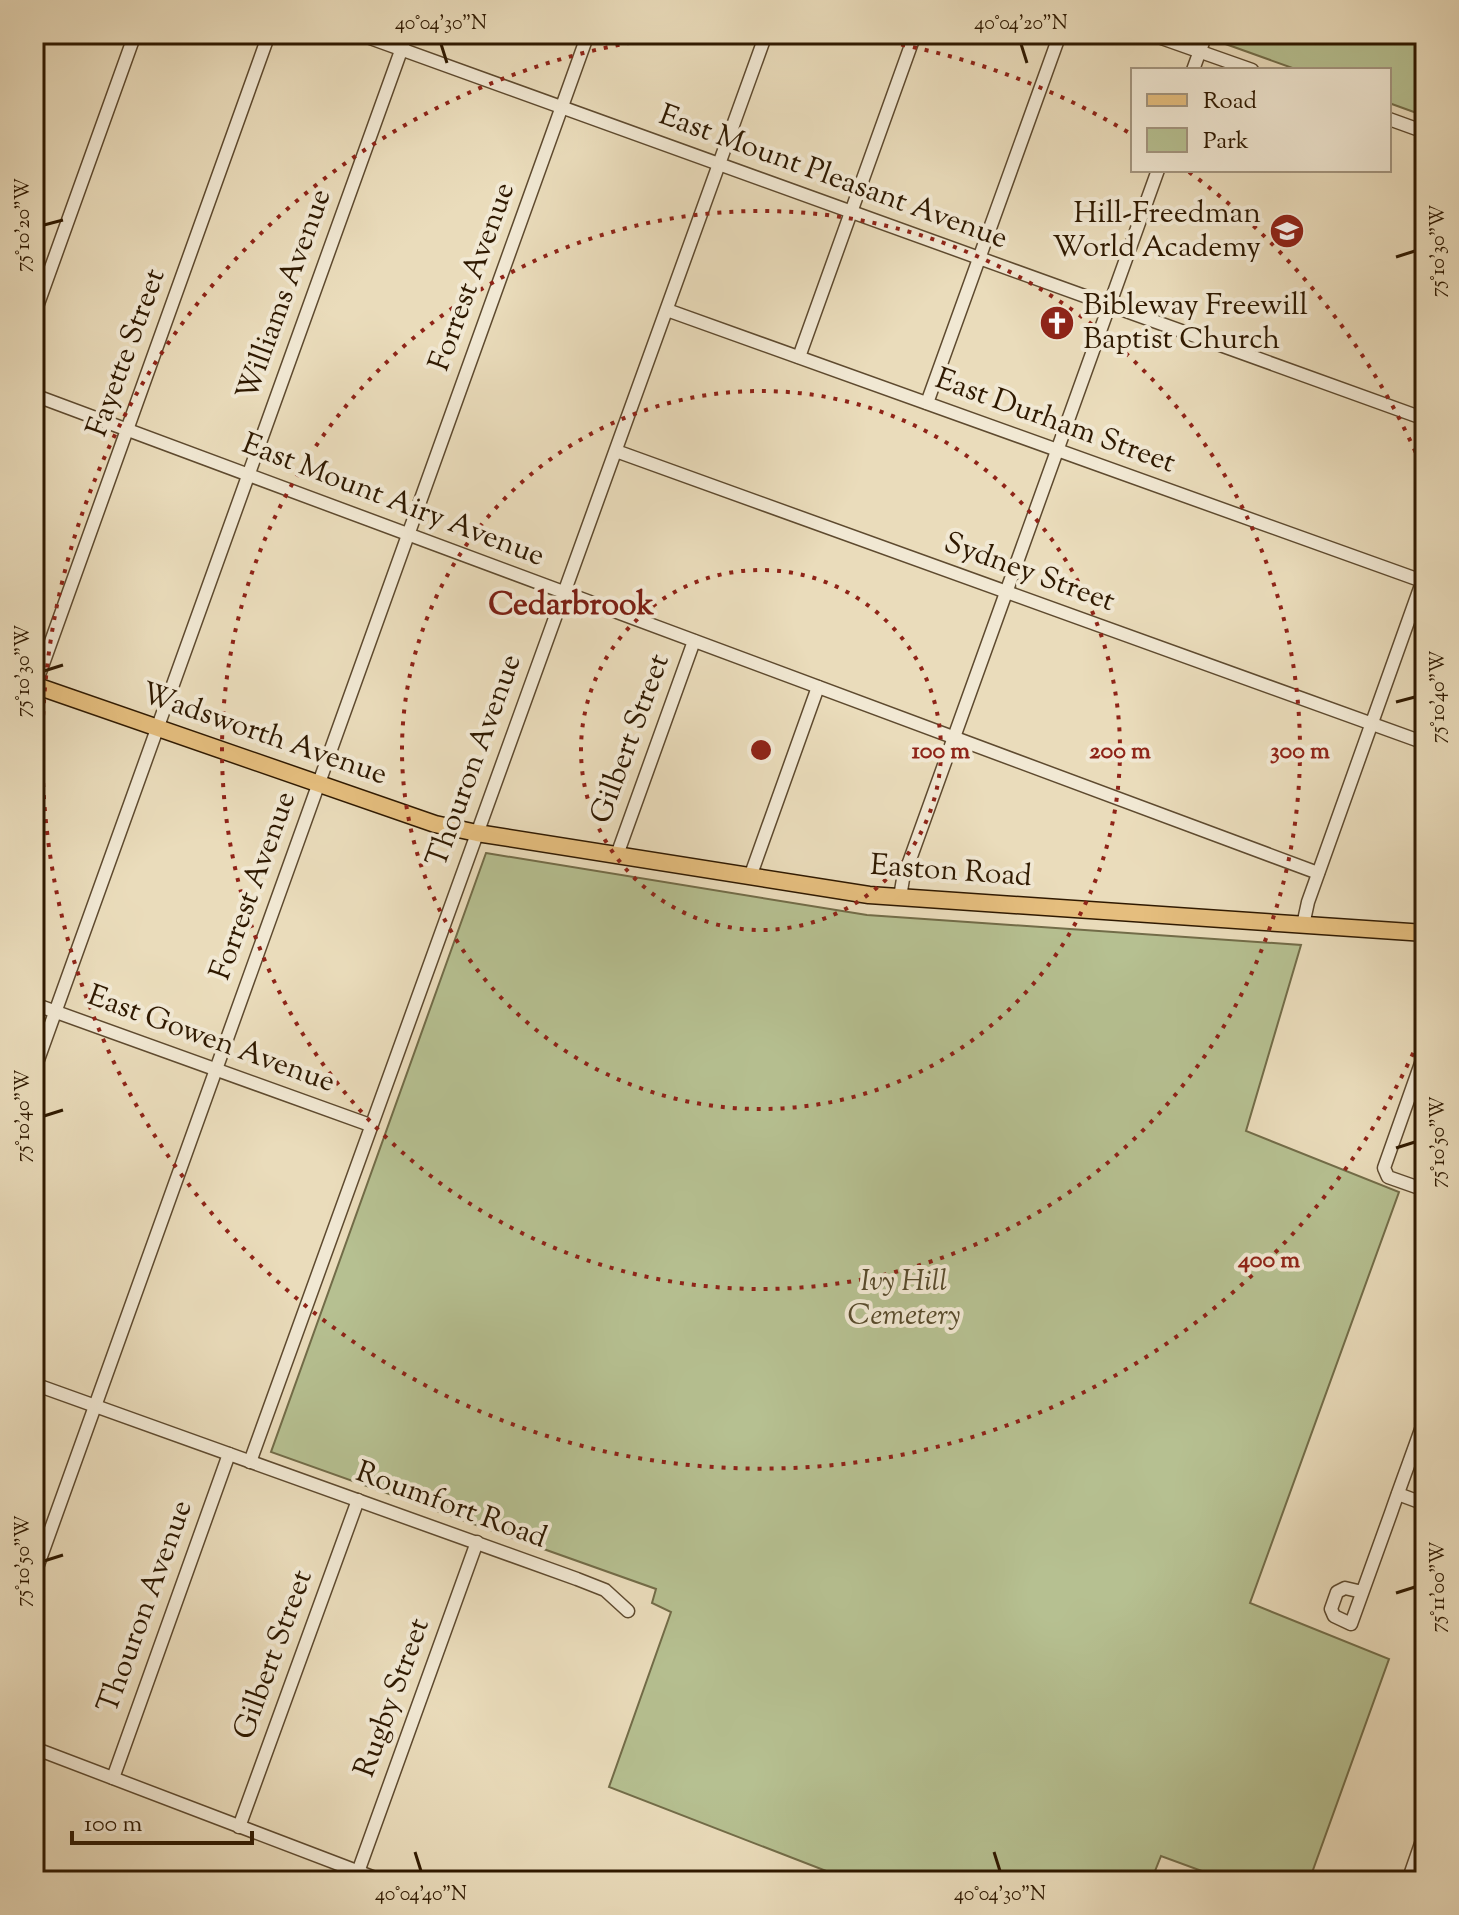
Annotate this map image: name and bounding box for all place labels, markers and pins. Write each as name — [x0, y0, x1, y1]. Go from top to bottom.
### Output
place label: Hill-Freedman World Academy — [1052, 193, 1261, 270]
school or university icon: Hill-Freedman World Academy — [1268, 212, 1306, 250]
place label: Bibleway Freewill Baptist Church — [1083, 285, 1308, 362]
church icon: Bibleway Freewill Baptist Church — [1038, 304, 1076, 342]
centre of rings — [747, 736, 775, 764]

